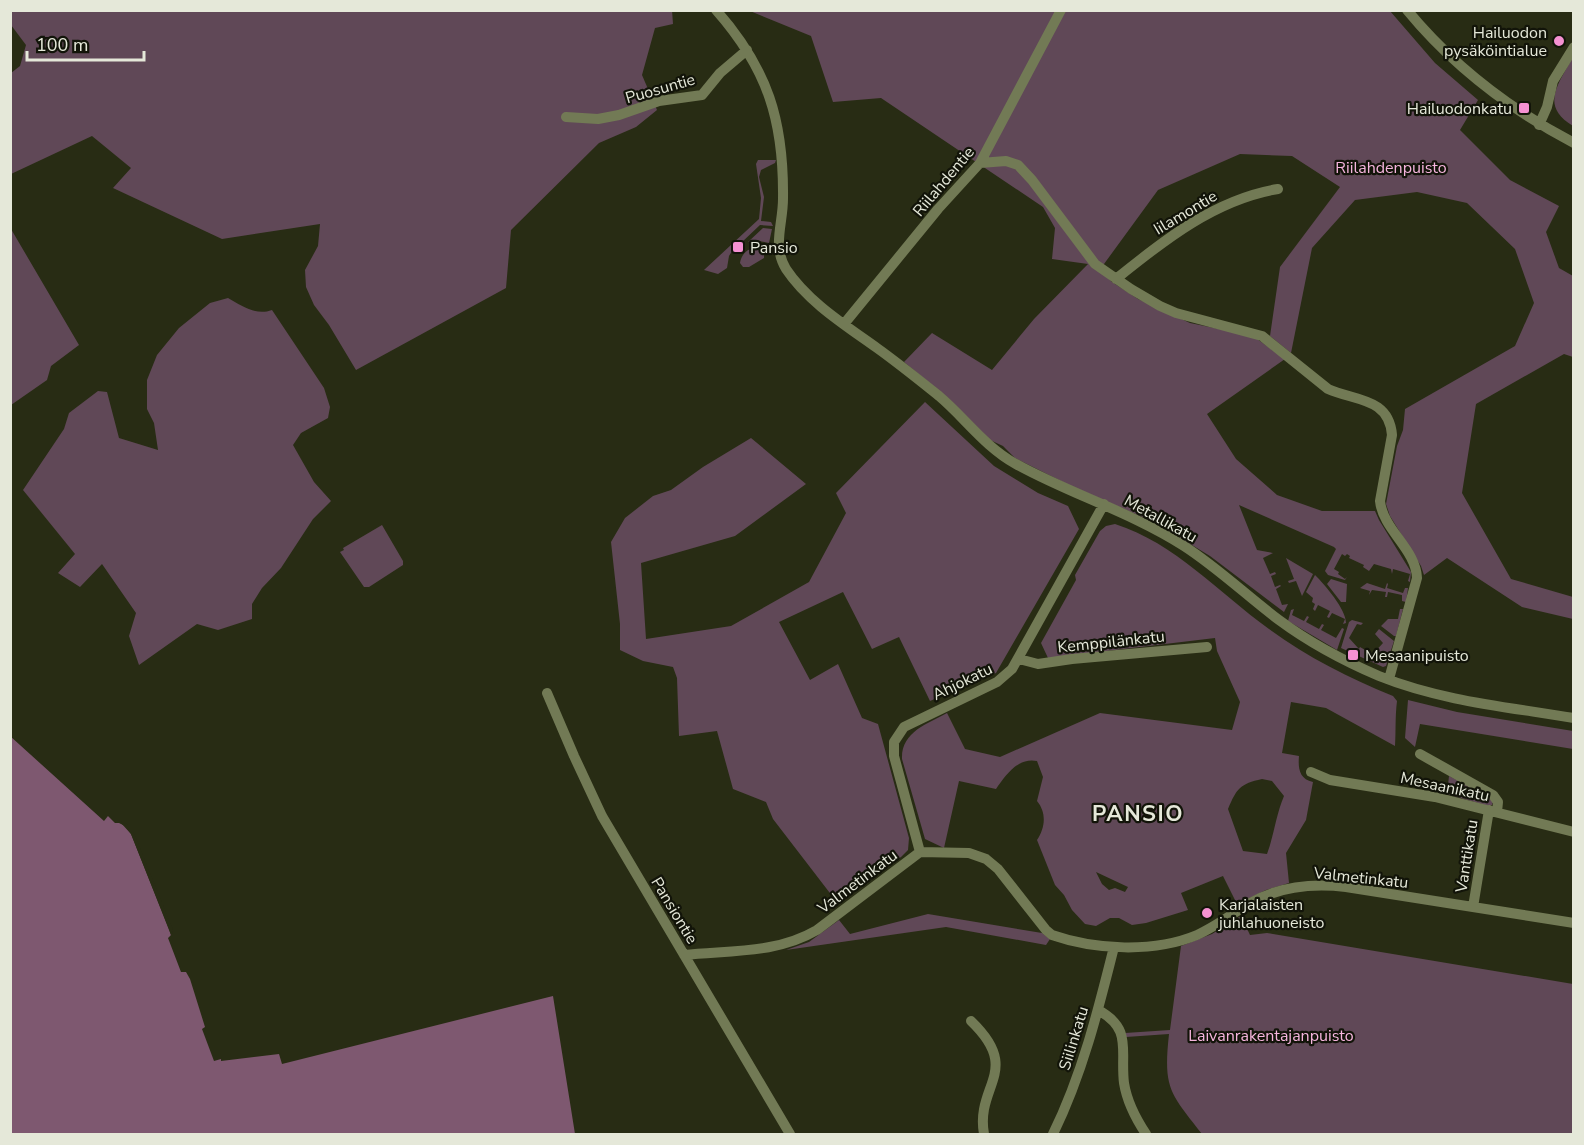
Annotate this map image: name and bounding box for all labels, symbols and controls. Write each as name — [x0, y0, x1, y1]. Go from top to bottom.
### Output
place label: Hailuodon pysäköintialue — [1444, 22, 1547, 62]
scale bar — [27, 24, 144, 62]
text: 100 m — [36, 33, 88, 57]
marker: Hailuodon pysäköintialue — [1552, 34, 1566, 48]
street label: Puosuntie — [623, 69, 698, 109]
place label: Hailuodonkatu — [1407, 98, 1512, 120]
marker: Hailuodonkatu — [1517, 101, 1531, 115]
street label: Riilahdentie — [908, 142, 980, 221]
park label: Riilahdenpuisto — [1335, 157, 1447, 179]
street label: Iilamontie — [1150, 185, 1221, 240]
place label: Pansio — [750, 237, 798, 259]
marker: Pansio — [731, 240, 745, 254]
street label: Metallikatu — [1120, 490, 1201, 548]
street label: Kemppilänkatu — [1056, 625, 1166, 659]
place label: Mesaanipuisto — [1365, 645, 1469, 667]
marker: Mesaanipuisto — [1346, 648, 1360, 662]
street label: Ahjokatu — [929, 658, 996, 706]
street label: Mesaanikatu — [1398, 767, 1491, 807]
district label: PANSIO — [1092, 799, 1184, 829]
street label: Vanttikatu — [1450, 818, 1484, 895]
street label: Valmetinkatu — [812, 844, 902, 920]
street label: Valmetinkatu — [1312, 862, 1409, 894]
street label: Pansiontie — [646, 873, 703, 948]
place label: Karjalaisten juhlahuoneisto — [1218, 894, 1324, 934]
marker: Karjalaisten juhlahuoneisto — [1200, 906, 1214, 920]
street label: Siilinkatu — [1054, 1004, 1094, 1073]
park label: Laivanrakentajanpuisto — [1188, 1025, 1354, 1047]

